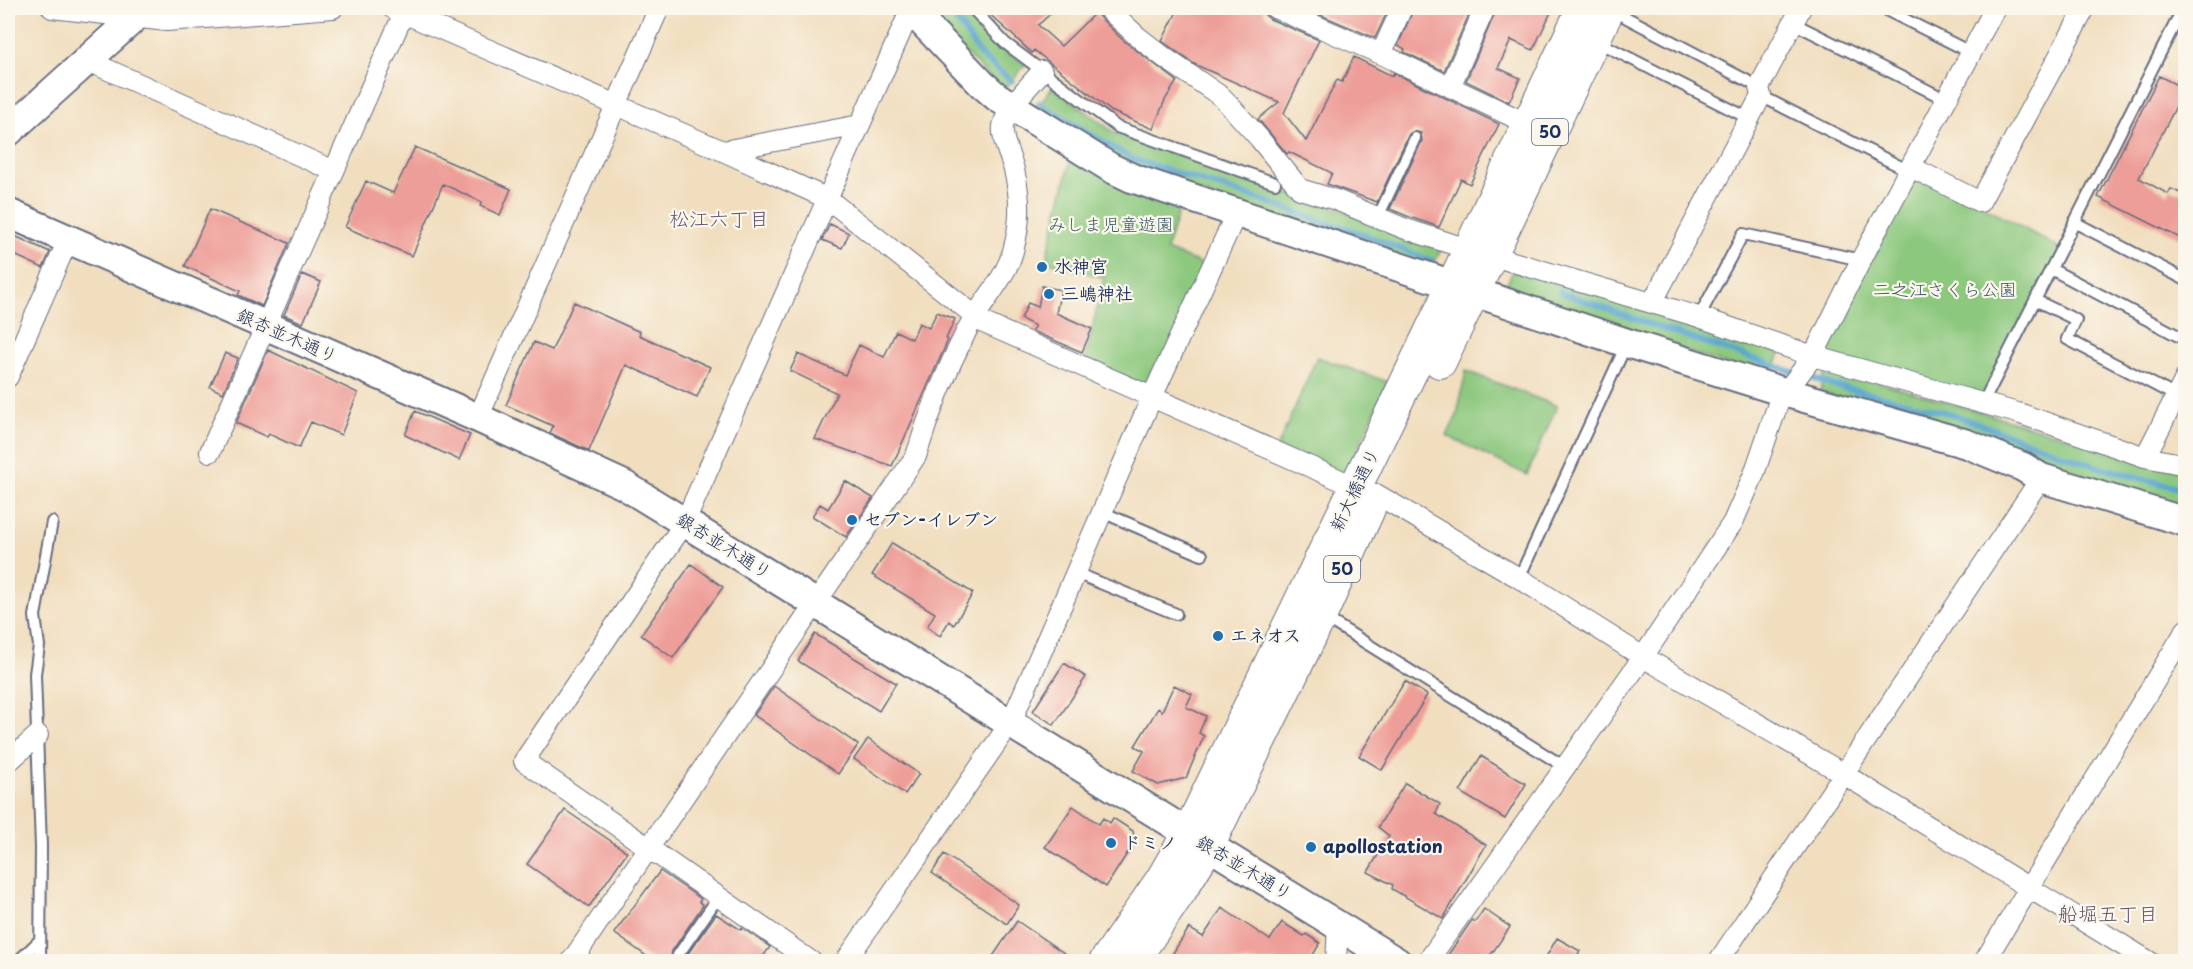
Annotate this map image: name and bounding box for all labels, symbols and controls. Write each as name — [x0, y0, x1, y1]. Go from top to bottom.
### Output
road number: 50 — [1532, 119, 1568, 145]
district label: 松江六丁目 — [669, 203, 769, 233]
park label: みしま児童遊園 — [1048, 210, 1174, 237]
place label: 水神宮 — [1054, 252, 1108, 279]
marker: 水神宮 — [1035, 260, 1049, 274]
park label: 二之江さくら公園 — [1873, 275, 2017, 302]
place label: 三嶋神社 — [1061, 279, 1133, 306]
marker: 三嶋神社 — [1042, 287, 1056, 301]
street label: 銀杏並木通り — [233, 300, 342, 369]
street label: 新大橋通り — [1322, 443, 1386, 536]
street label: 銀杏並木通り — [672, 505, 778, 585]
place label: セブン-イレブン — [864, 505, 998, 532]
marker: セブン-イレブン — [845, 513, 859, 527]
road number: 50 — [1324, 556, 1360, 582]
place label: エネオス — [1230, 621, 1301, 648]
marker: エネオス — [1211, 629, 1225, 643]
street label: 銀杏並木通り — [1192, 827, 1298, 906]
place label: ドミノ — [1123, 828, 1177, 855]
place label: apollostation — [1323, 832, 1443, 859]
marker: ドミノ — [1104, 836, 1118, 850]
marker: apollostation — [1304, 840, 1318, 854]
district label: 船堀五丁目 — [2058, 898, 2158, 928]

